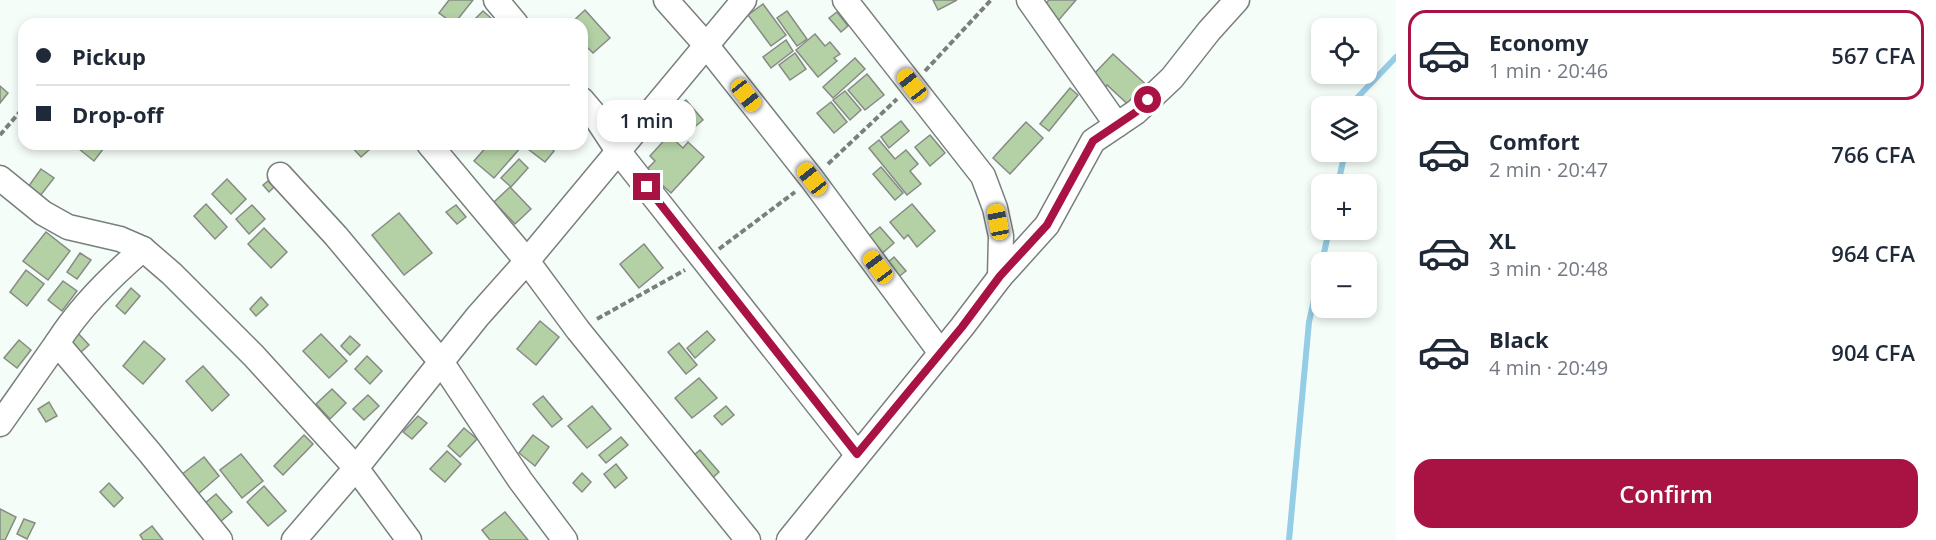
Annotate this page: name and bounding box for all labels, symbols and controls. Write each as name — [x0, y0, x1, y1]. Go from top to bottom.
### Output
map controls — [1311, 18, 1377, 318]
button: locate — [1311, 18, 1377, 84]
text: Economy — [1489, 27, 1588, 57]
icon: car — [1417, 28, 1471, 82]
text: 567 CFA — [1831, 40, 1915, 70]
text: Pickup — [72, 41, 146, 71]
text: 1 min · 20:46 — [1489, 57, 1608, 84]
car — [894, 65, 930, 105]
car — [728, 75, 764, 115]
route start — [1134, 86, 1161, 113]
button: layers — [1311, 96, 1377, 162]
text: Drop-off — [72, 99, 164, 129]
callout: 1 min — [598, 100, 696, 142]
text: 1 min — [620, 107, 674, 134]
text: Comfort — [1489, 126, 1580, 156]
icon: car — [1417, 127, 1471, 181]
text: 766 CFA — [1831, 139, 1915, 169]
text: 2 min · 20:47 — [1489, 156, 1608, 183]
car — [794, 159, 830, 199]
route end — [633, 173, 660, 200]
button: + — [1311, 174, 1377, 240]
car — [986, 203, 1010, 241]
text: XL — [1489, 225, 1516, 255]
icon: car — [1417, 226, 1471, 280]
text: 964 CFA — [1831, 238, 1915, 268]
car — [860, 247, 896, 287]
button: − — [1311, 252, 1377, 318]
text: 3 min · 20:48 — [1489, 255, 1608, 282]
text: Black — [1489, 324, 1549, 354]
icon: car — [1417, 325, 1471, 379]
text: 904 CFA — [1831, 337, 1915, 367]
text: 4 min · 20:49 — [1489, 354, 1608, 381]
button: Confirm — [1414, 459, 1918, 528]

